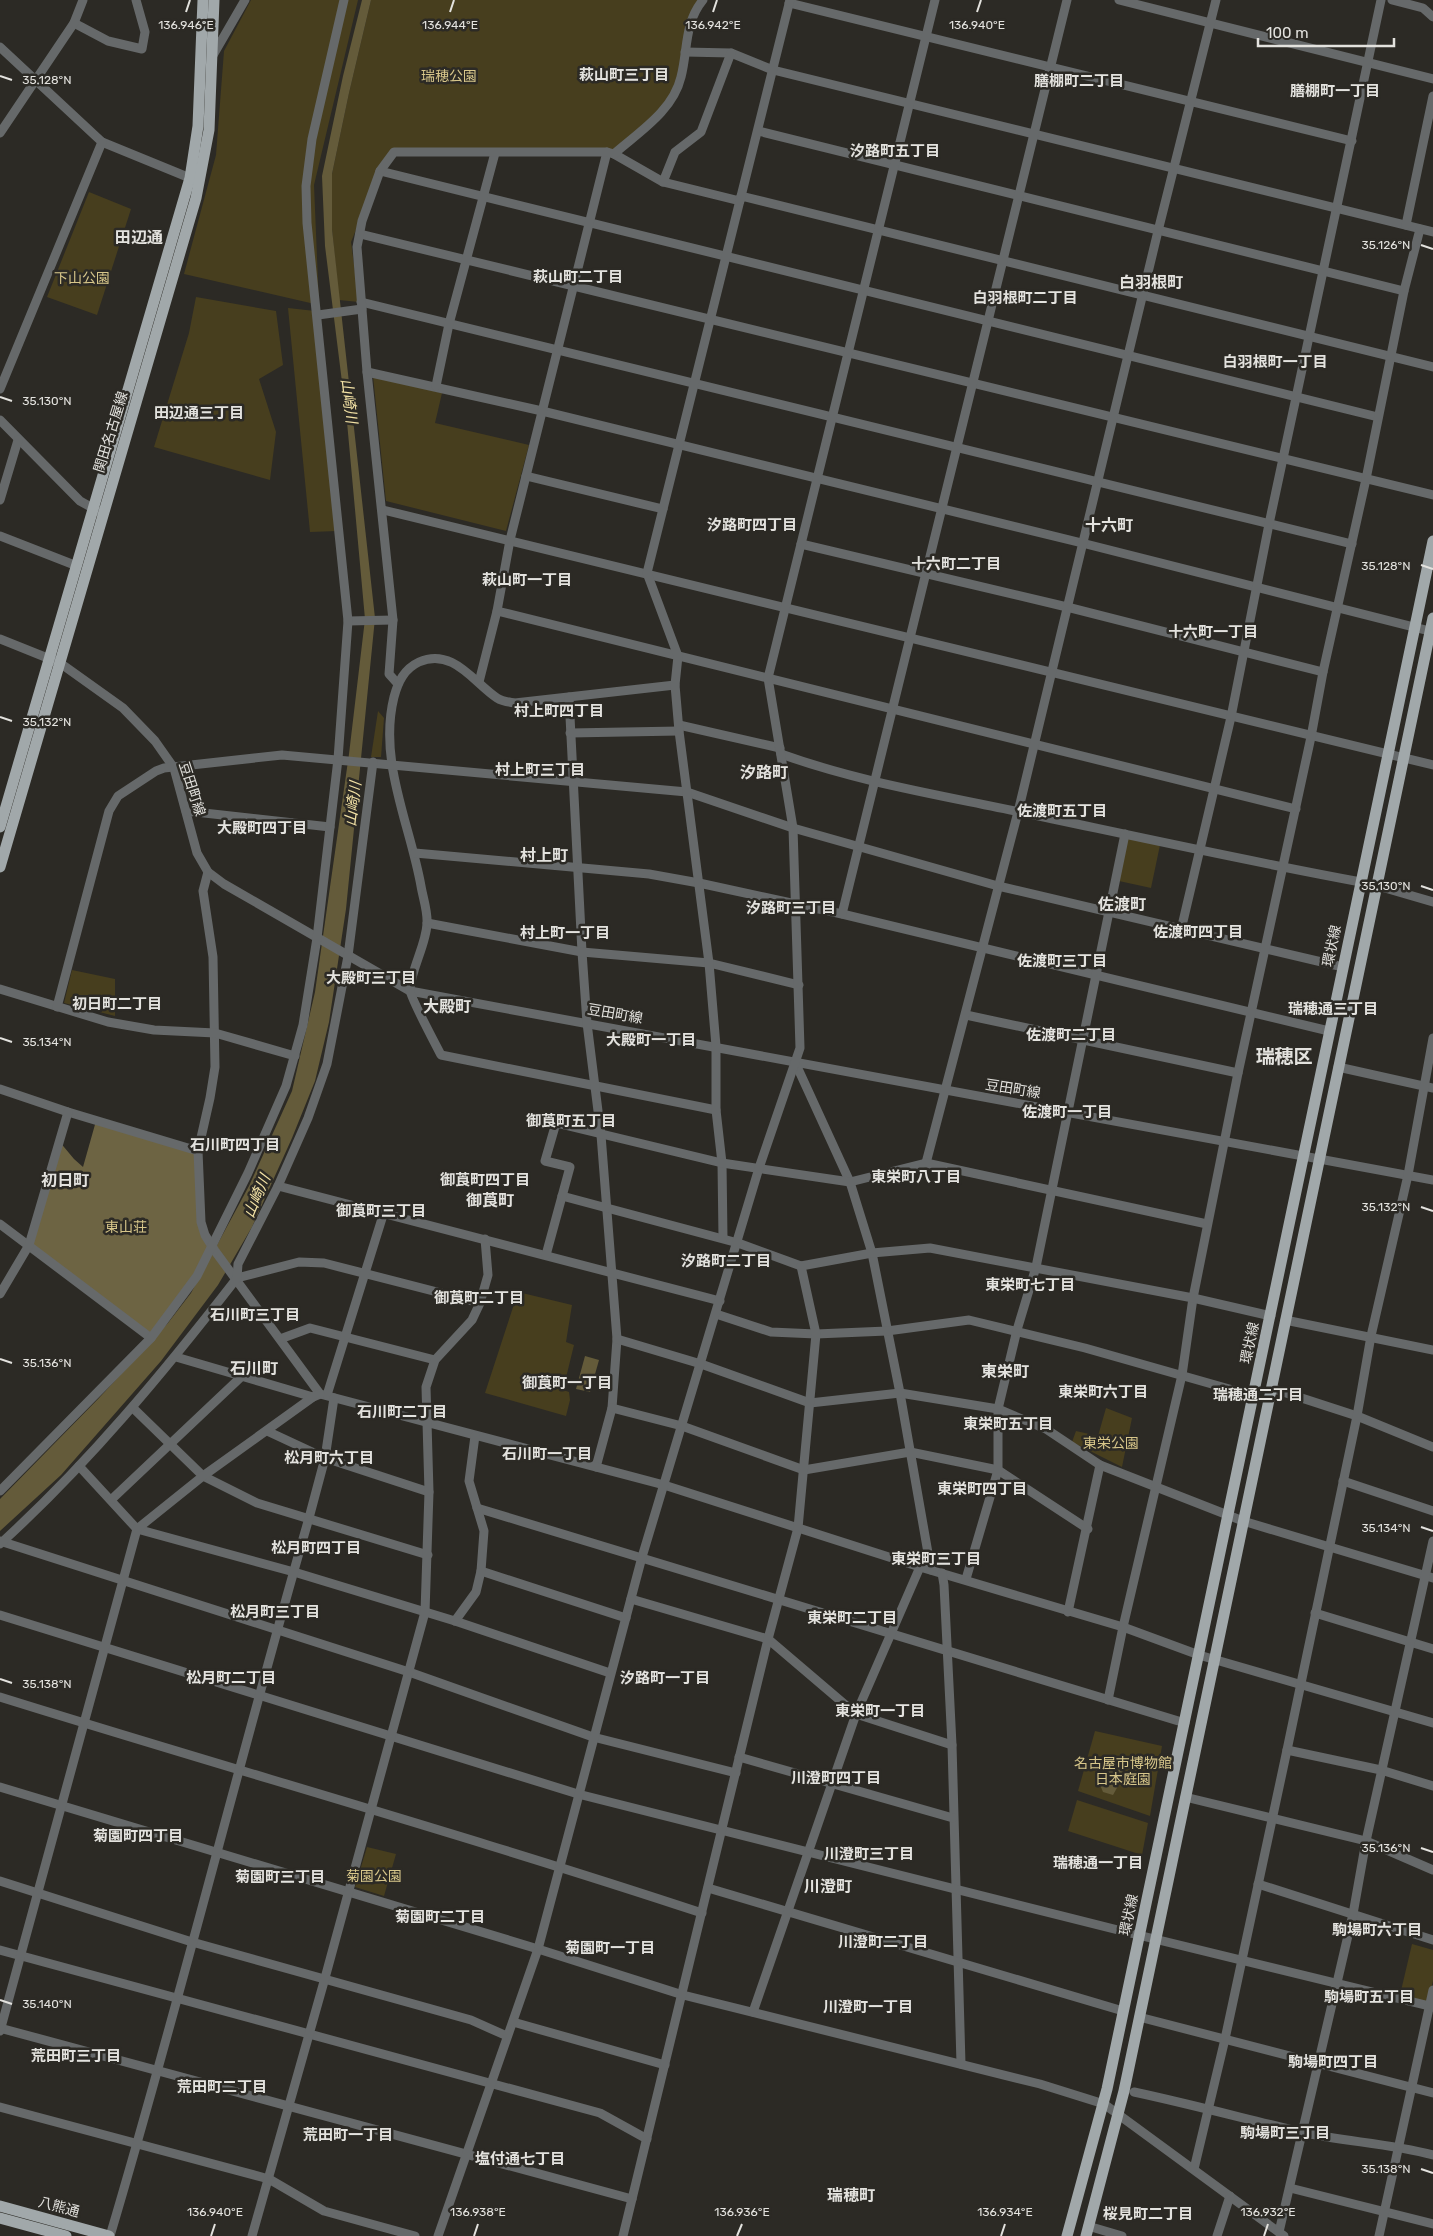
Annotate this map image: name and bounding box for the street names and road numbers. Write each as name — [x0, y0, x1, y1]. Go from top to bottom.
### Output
street label: 関田名古屋線 — [91, 389, 131, 475]
street label: 豆田町線 — [175, 760, 209, 818]
street label: 環状線 — [1319, 924, 1345, 968]
street label: 豆田町線 — [586, 1001, 644, 1027]
street label: 豆田町線 — [984, 1076, 1042, 1102]
street label: 環状線 — [1237, 1321, 1263, 1365]
street label: 環状線 — [1116, 1893, 1142, 1937]
street label: 八熊通 — [37, 2193, 81, 2221]

